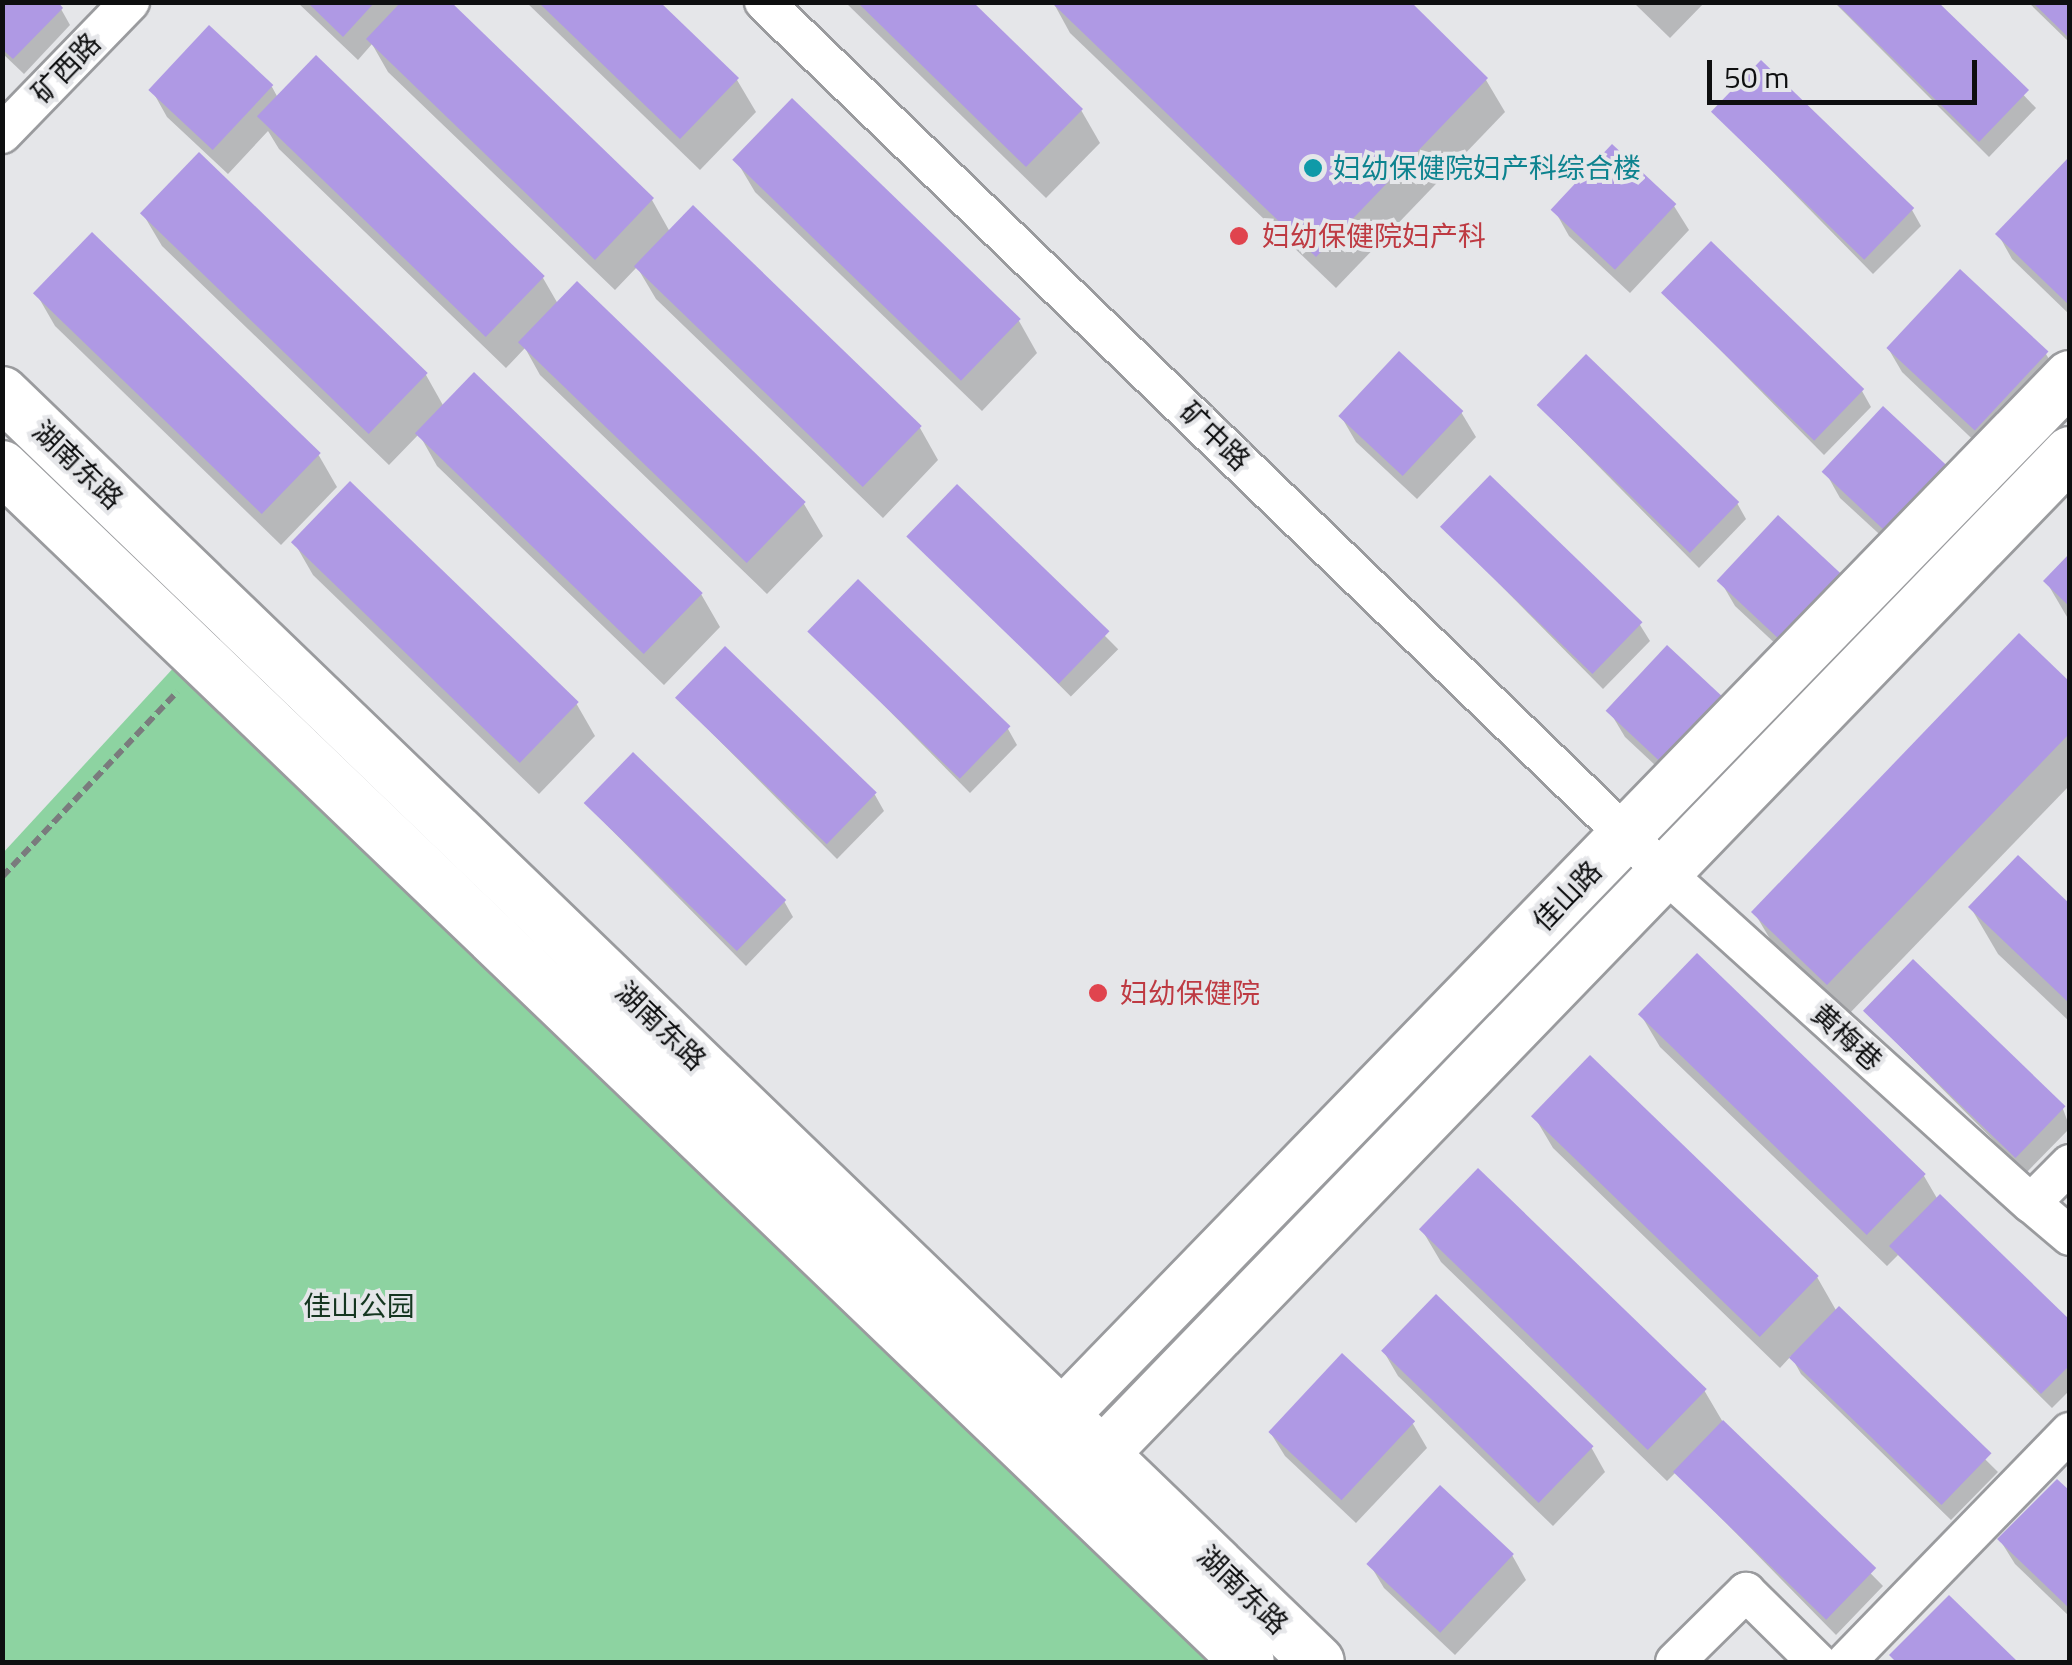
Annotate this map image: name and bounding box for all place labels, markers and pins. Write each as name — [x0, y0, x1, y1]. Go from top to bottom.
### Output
place label: 妇幼保健院妇产科综合楼 — [1333, 151, 1641, 185]
marker: 妇幼保健院妇产科综合楼 — [1302, 157, 1324, 179]
place label: 妇幼保健院妇产科 — [1262, 219, 1486, 253]
marker: 妇幼保健院妇产科 — [1226, 223, 1252, 249]
place label: 妇幼保健院 — [1120, 976, 1260, 1010]
marker: 妇幼保健院 — [1085, 980, 1111, 1006]

